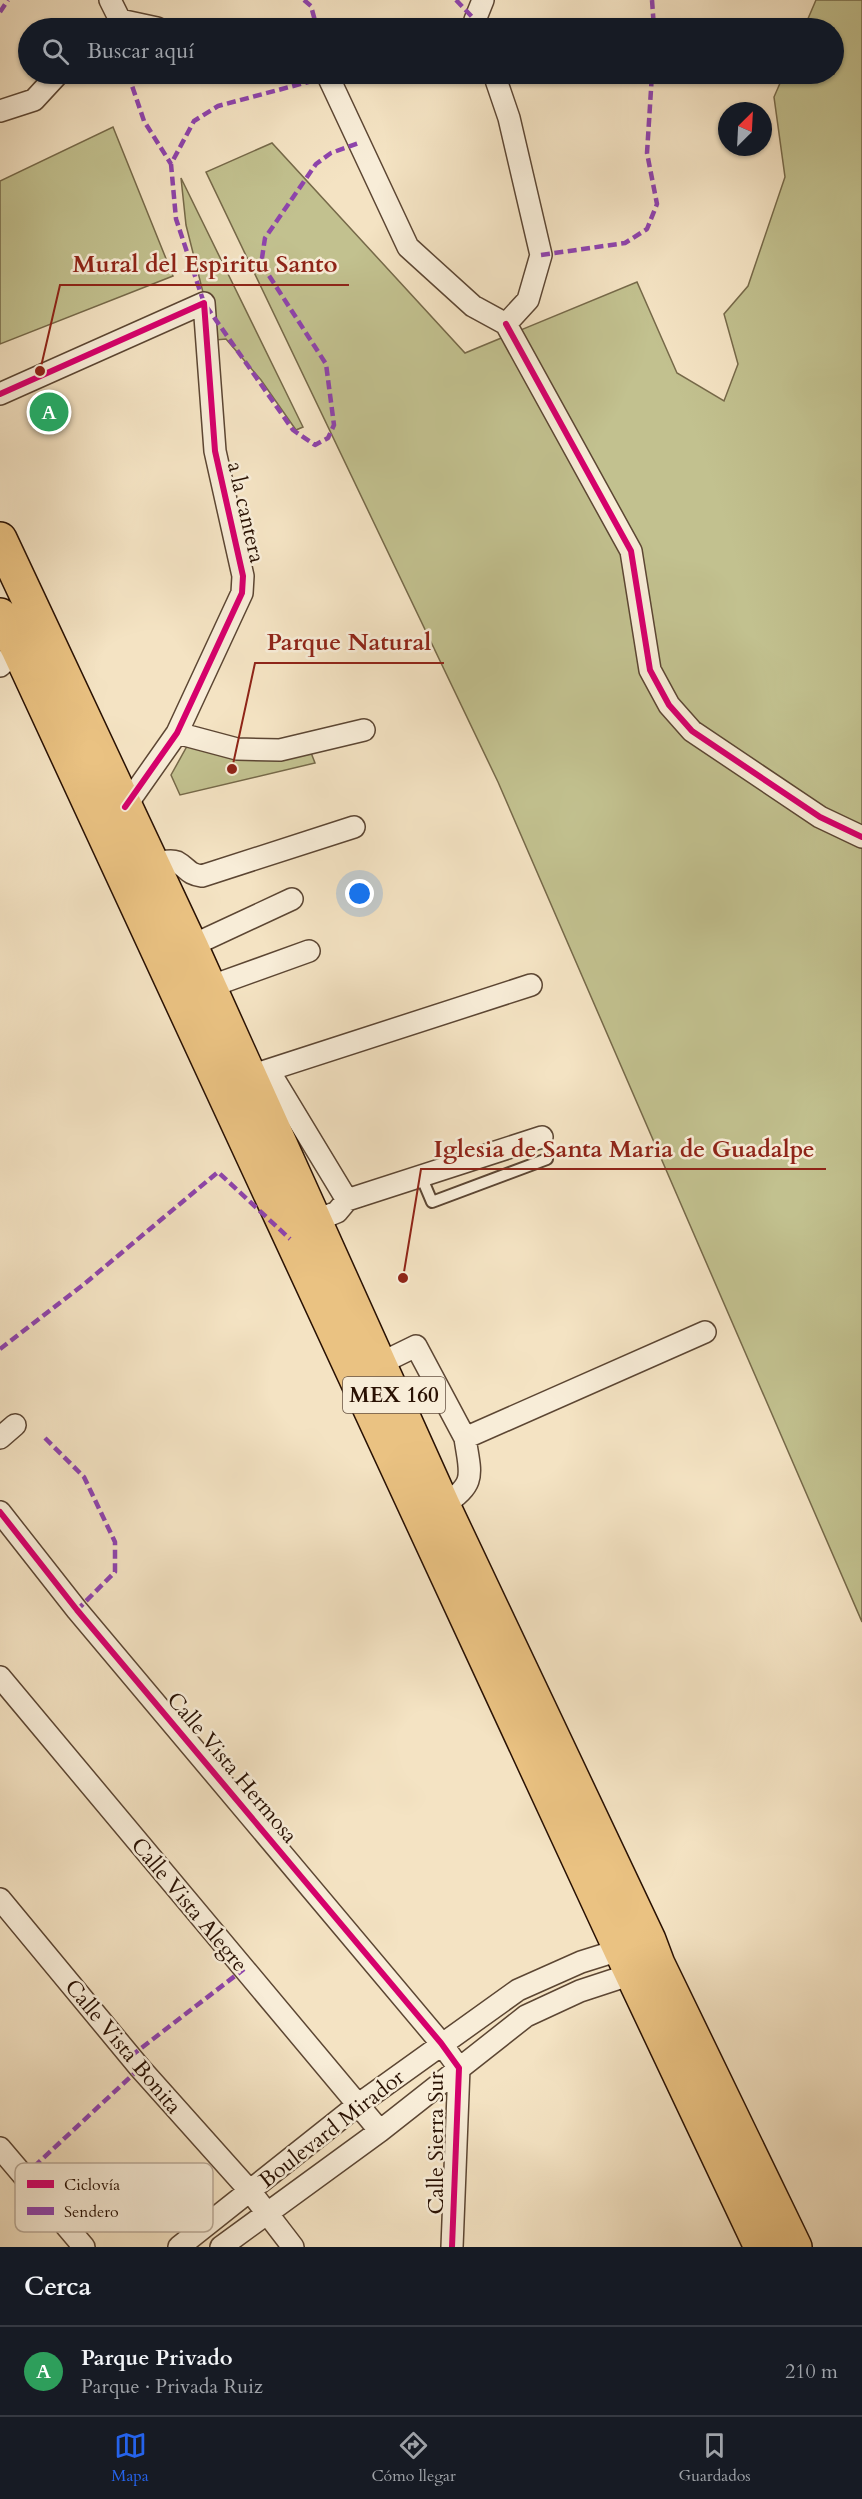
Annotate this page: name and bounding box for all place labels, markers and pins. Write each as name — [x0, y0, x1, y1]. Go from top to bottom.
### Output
callout: Mural del Espiritu Santo — [60, 243, 349, 285]
pin: A — [29, 390, 68, 434]
callout: Parque Natural — [255, 621, 444, 663]
callout: Iglesia de Santa Maria de Guadalpe — [421, 1127, 826, 1169]

